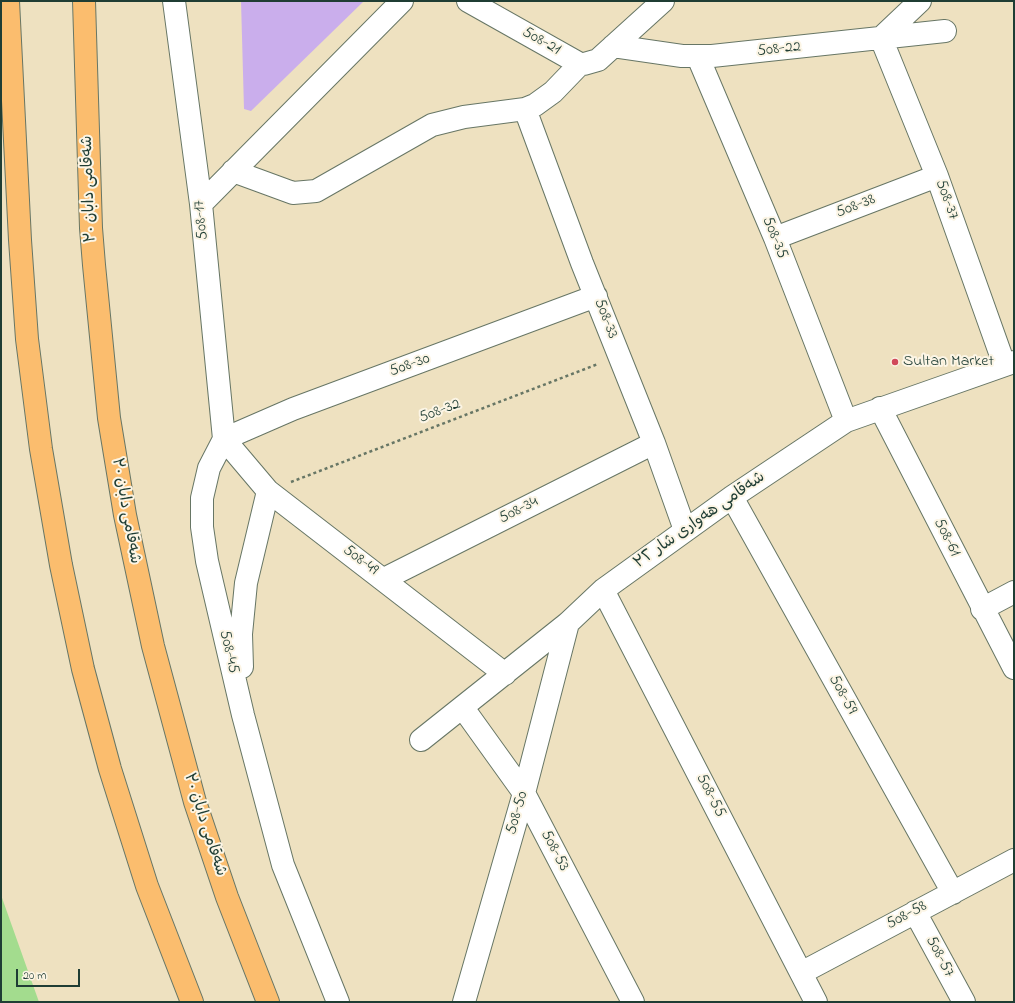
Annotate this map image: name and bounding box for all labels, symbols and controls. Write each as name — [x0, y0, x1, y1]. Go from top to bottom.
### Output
street label: 508-21 — [518, 24, 564, 60]
street label: 508-22 — [756, 38, 802, 62]
street label: شەقامی دابان ٣٠ — [79, 135, 101, 243]
street label: 508-37 — [930, 177, 962, 223]
street label: 508-38 — [834, 191, 878, 223]
street label: 508-17 — [190, 199, 214, 241]
street label: 508-35 — [757, 214, 791, 262]
street label: 508-33 — [589, 296, 621, 342]
street label: 508-30 — [387, 350, 433, 382]
place label: Sultan Market — [903, 352, 994, 372]
marker: Sultan Market — [890, 357, 900, 367]
street label: 508-32 — [417, 395, 463, 429]
street label: شەقامی دابان ٣٠ — [106, 457, 144, 565]
street label: شەقامی هەواری شار ٣٢ — [631, 468, 769, 574]
street label: 508-34 — [496, 493, 542, 529]
street label: 508-61 — [928, 516, 964, 560]
street label: 508-49 — [338, 541, 382, 581]
street label: 508-45 — [214, 628, 242, 676]
street label: 508-59 — [823, 672, 861, 718]
street label: شەقامی دابان ٣٠ — [178, 771, 230, 879]
street label: 508-55 — [691, 771, 729, 821]
street label: 508-50 — [503, 789, 533, 837]
street label: 508-53 — [535, 827, 573, 875]
street label: 508-58 — [883, 897, 931, 935]
street label: 508-57 — [920, 933, 958, 981]
scale bar — [18, 961, 82, 987]
text: 20 m — [23, 967, 46, 985]

